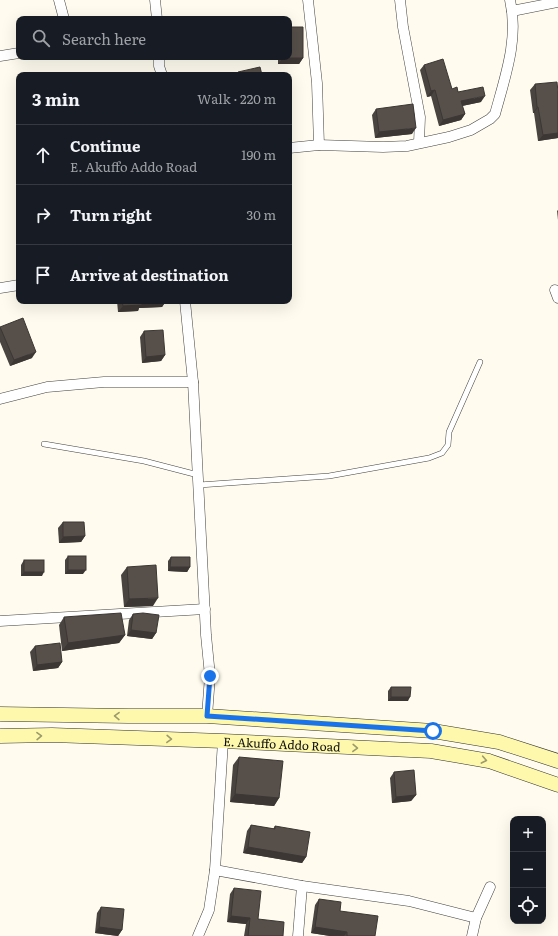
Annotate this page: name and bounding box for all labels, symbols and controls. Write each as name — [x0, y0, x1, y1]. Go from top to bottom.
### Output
search box — [16, 16, 292, 60]
icon: search — [30, 27, 52, 49]
text: Search here — [62, 27, 146, 50]
text: 3 min — [32, 86, 80, 111]
text: Walk · 220 m — [197, 89, 276, 108]
text: Continue — [70, 134, 140, 157]
icon: ahead — [32, 144, 54, 166]
text: 190 m — [241, 145, 276, 164]
text: E. Akuffo Addo Road — [70, 157, 197, 176]
text: Turn right — [70, 203, 152, 226]
icon: right — [32, 204, 54, 226]
text: 30 m — [246, 205, 276, 224]
text: Arrive at destination — [70, 263, 229, 286]
icon: arrive — [32, 264, 54, 286]
route end — [201, 667, 219, 685]
one-way arrow — [114, 712, 120, 720]
route start — [424, 722, 442, 740]
one-way arrow — [36, 732, 42, 740]
street label: E. Akuffo Addo Road — [223, 732, 342, 756]
one-way arrow — [166, 735, 172, 743]
one-way arrow — [352, 744, 358, 752]
one-way arrow — [481, 756, 487, 764]
map controls — [510, 816, 546, 924]
button: + — [510, 816, 546, 852]
button: − — [510, 852, 546, 888]
button: locate — [510, 888, 546, 924]

